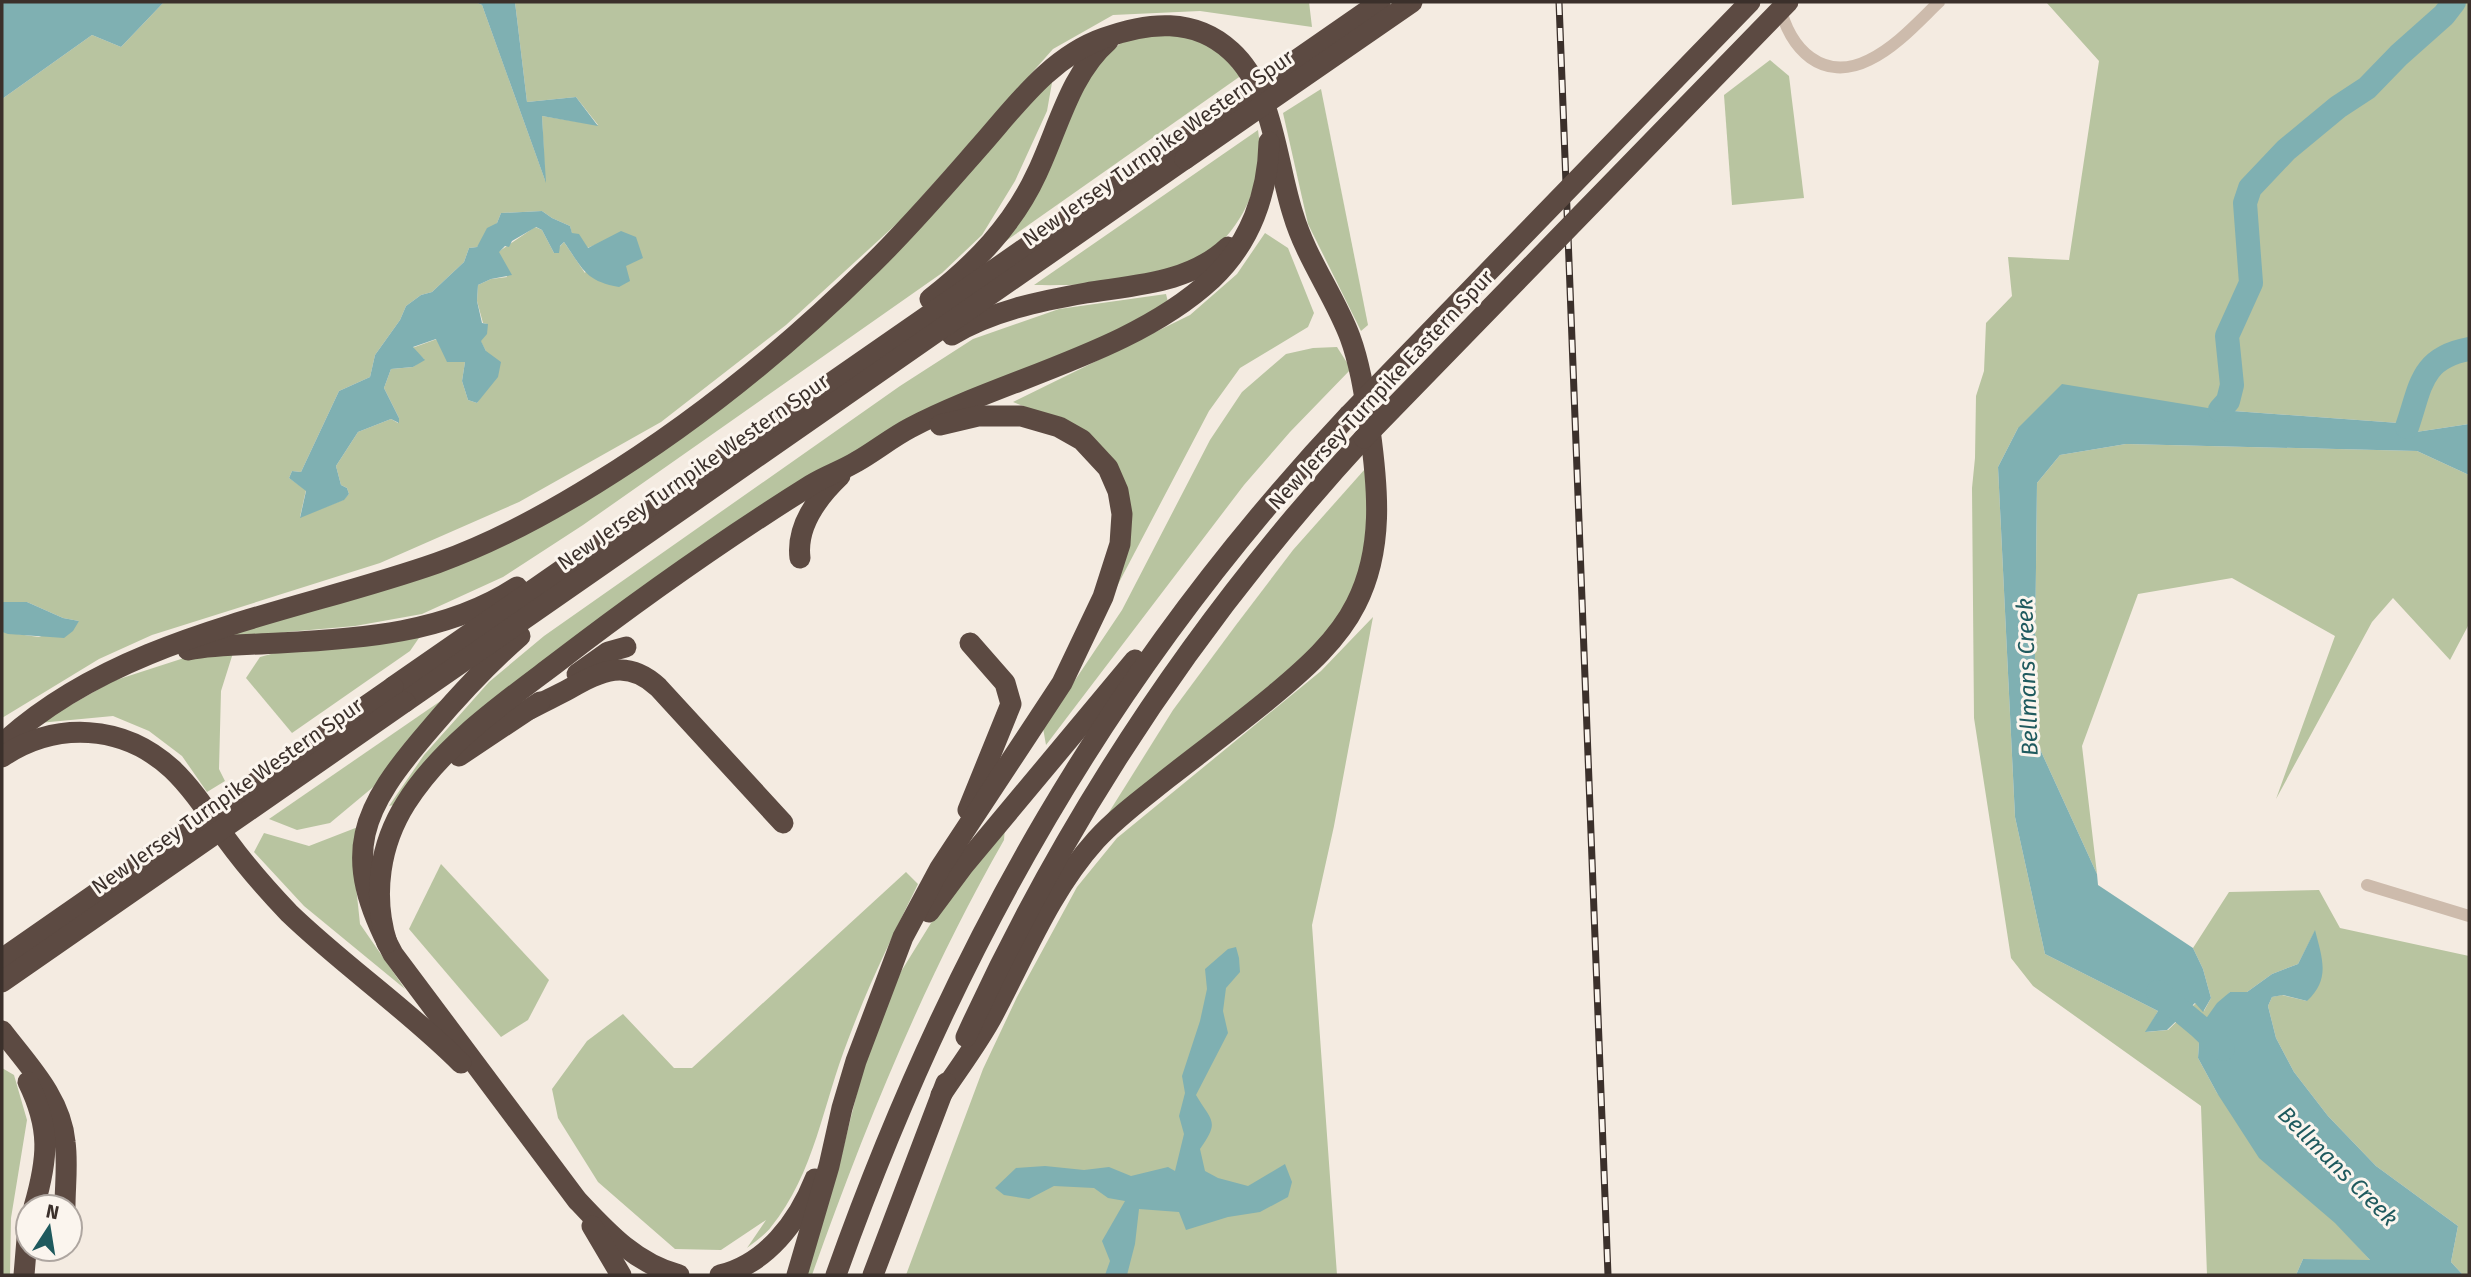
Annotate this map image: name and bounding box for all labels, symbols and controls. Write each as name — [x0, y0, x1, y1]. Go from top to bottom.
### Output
street label: New Jersey Turnpike Western Spur — [1017, 44, 1299, 252]
street label: New Jersey Turnpike Eastern Spur — [1263, 265, 1499, 515]
street label: New Jersey Turnpike Western Spur — [552, 368, 834, 576]
water label: Bellmans Creek — [2010, 597, 2044, 757]
street label: New Jersey Turnpike Western Spur — [86, 692, 368, 900]
water label: Bellmans Creek — [2272, 1100, 2404, 1232]
north arrow — [14, 1193, 84, 1263]
text: N — [44, 1199, 61, 1224]

